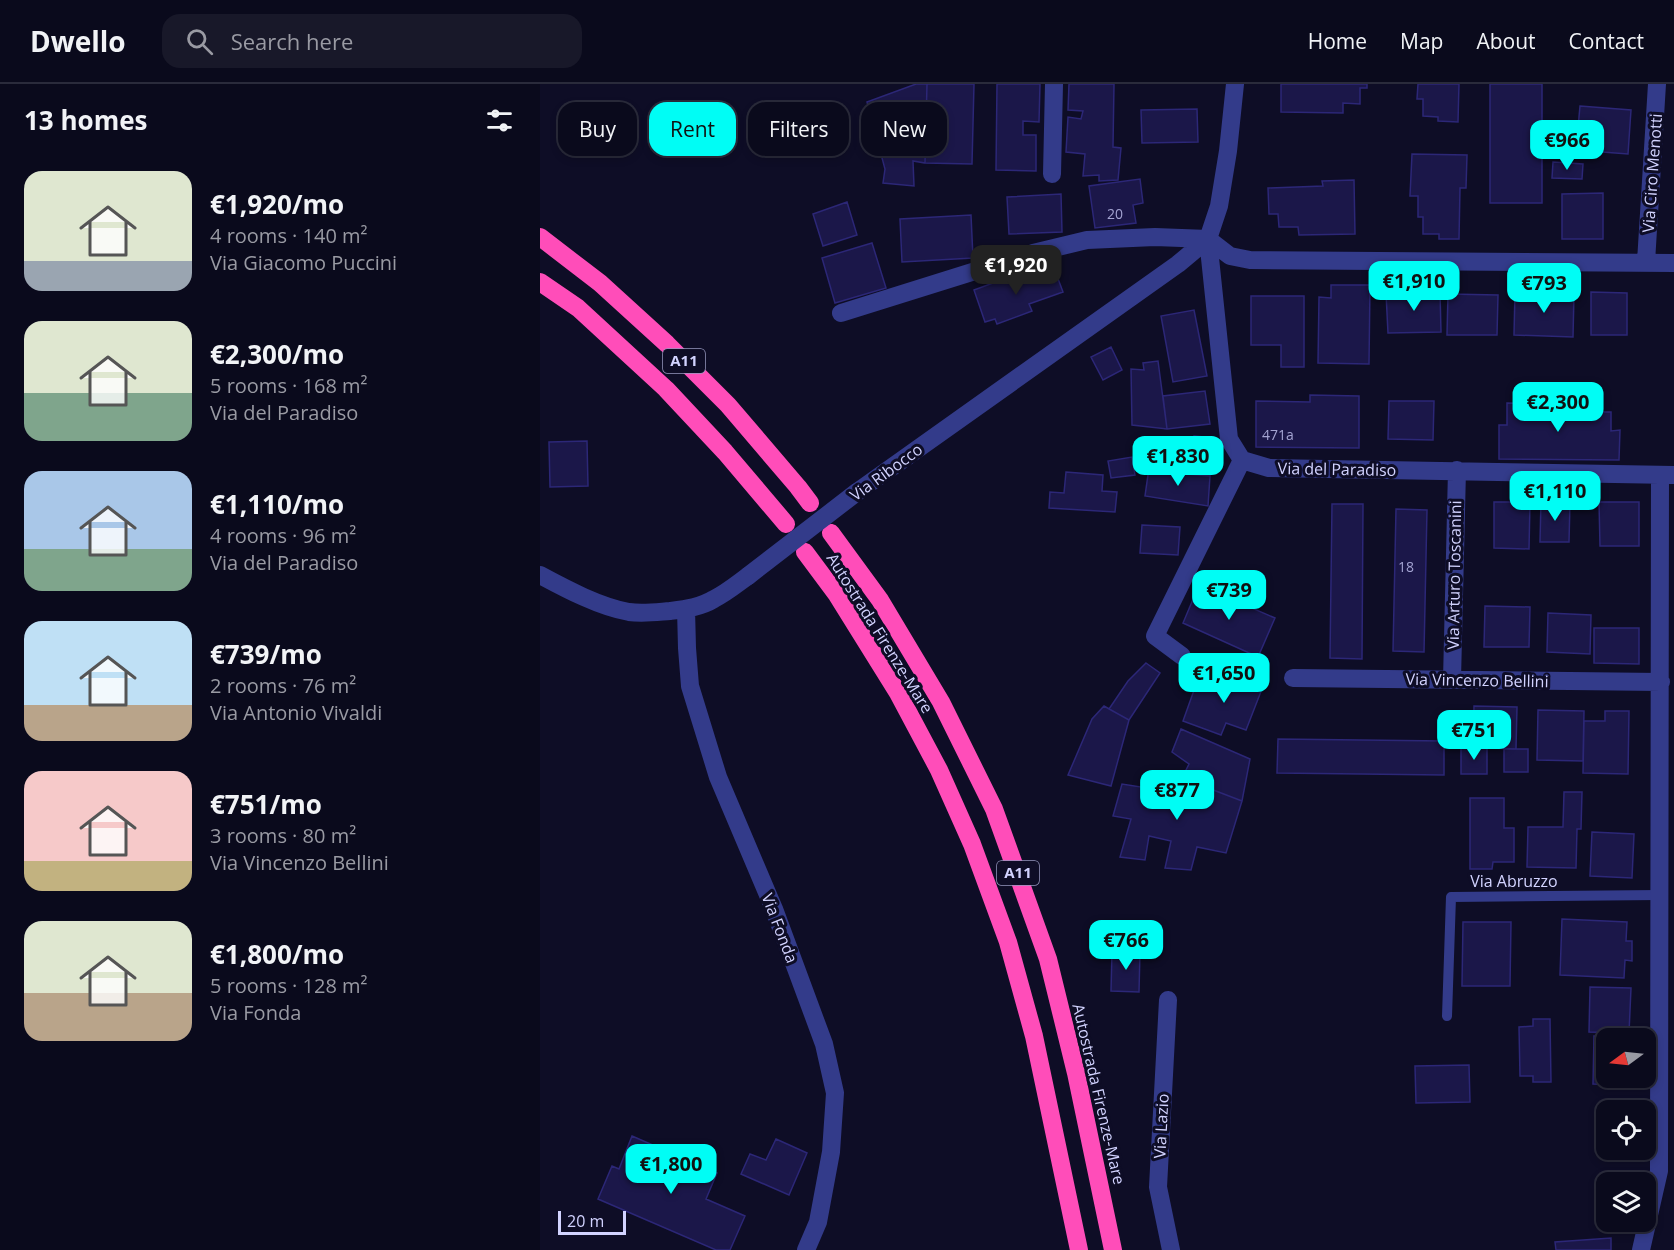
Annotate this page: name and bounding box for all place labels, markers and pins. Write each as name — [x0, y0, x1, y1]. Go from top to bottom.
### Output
pin: €966 — [1531, 120, 1603, 171]
pin: €1,920 — [967, 245, 1065, 296]
pin: €1,910 — [1365, 261, 1463, 312]
pin: €793 — [1508, 263, 1580, 314]
pin: €2,300 — [1509, 382, 1607, 433]
pin: €1,830 — [1129, 436, 1227, 487]
pin: €1,110 — [1506, 471, 1604, 522]
pin: €739 — [1193, 570, 1265, 621]
pin: €1,650 — [1175, 653, 1273, 704]
pin: €751 — [1438, 710, 1510, 761]
pin: €877 — [1141, 770, 1213, 821]
pin: €766 — [1090, 920, 1162, 971]
pin: €1,800 — [622, 1144, 720, 1195]

